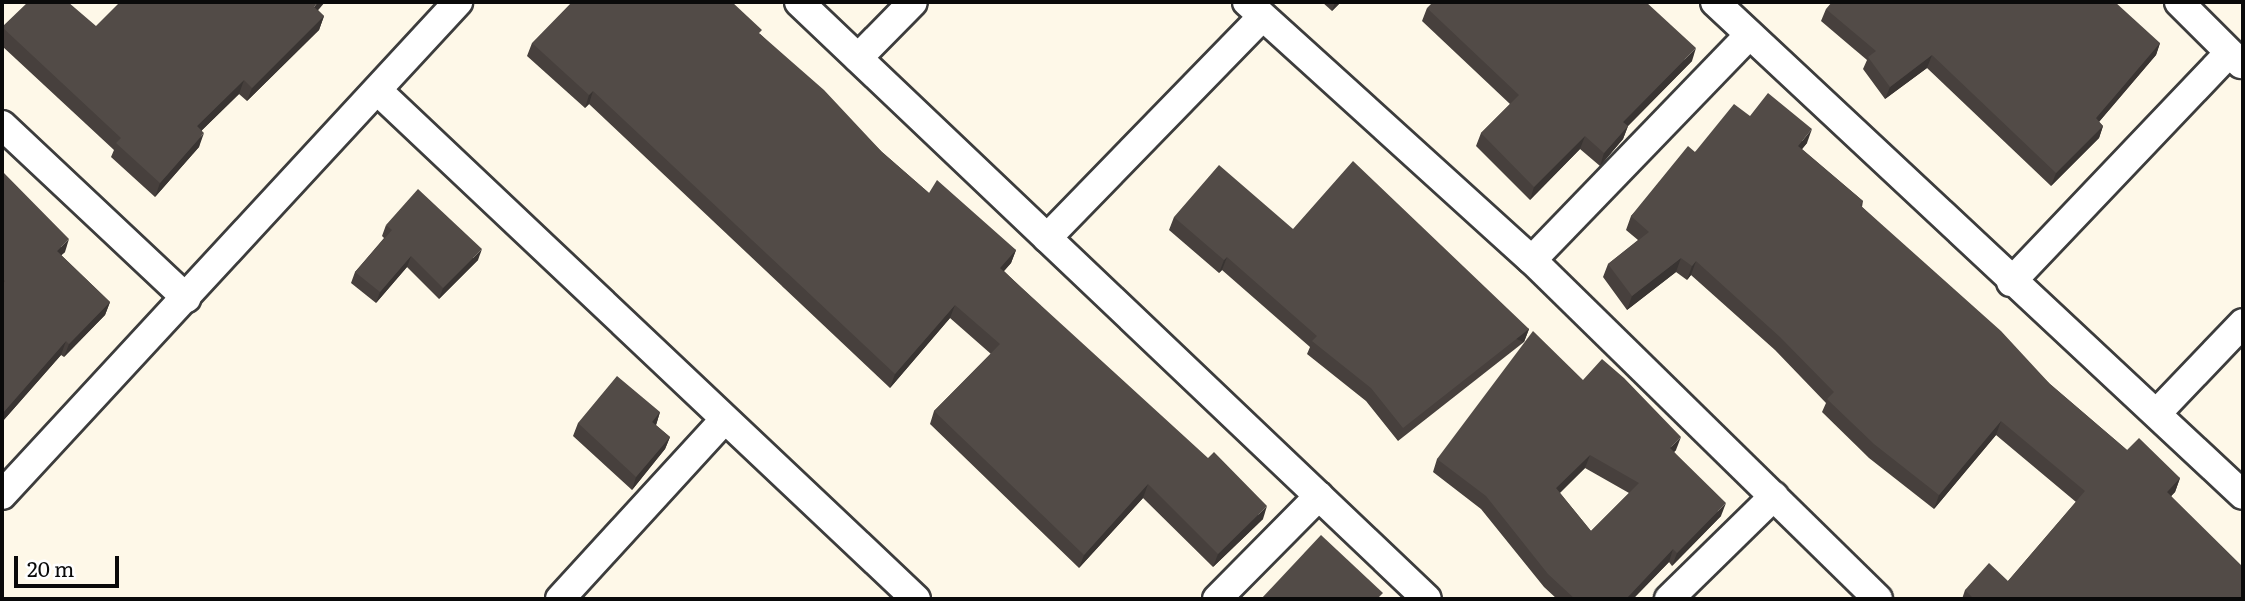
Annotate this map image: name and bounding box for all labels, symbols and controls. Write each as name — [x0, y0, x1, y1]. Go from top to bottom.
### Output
scale bar — [18, 542, 122, 586]
text: 20 m — [27, 552, 74, 583]

